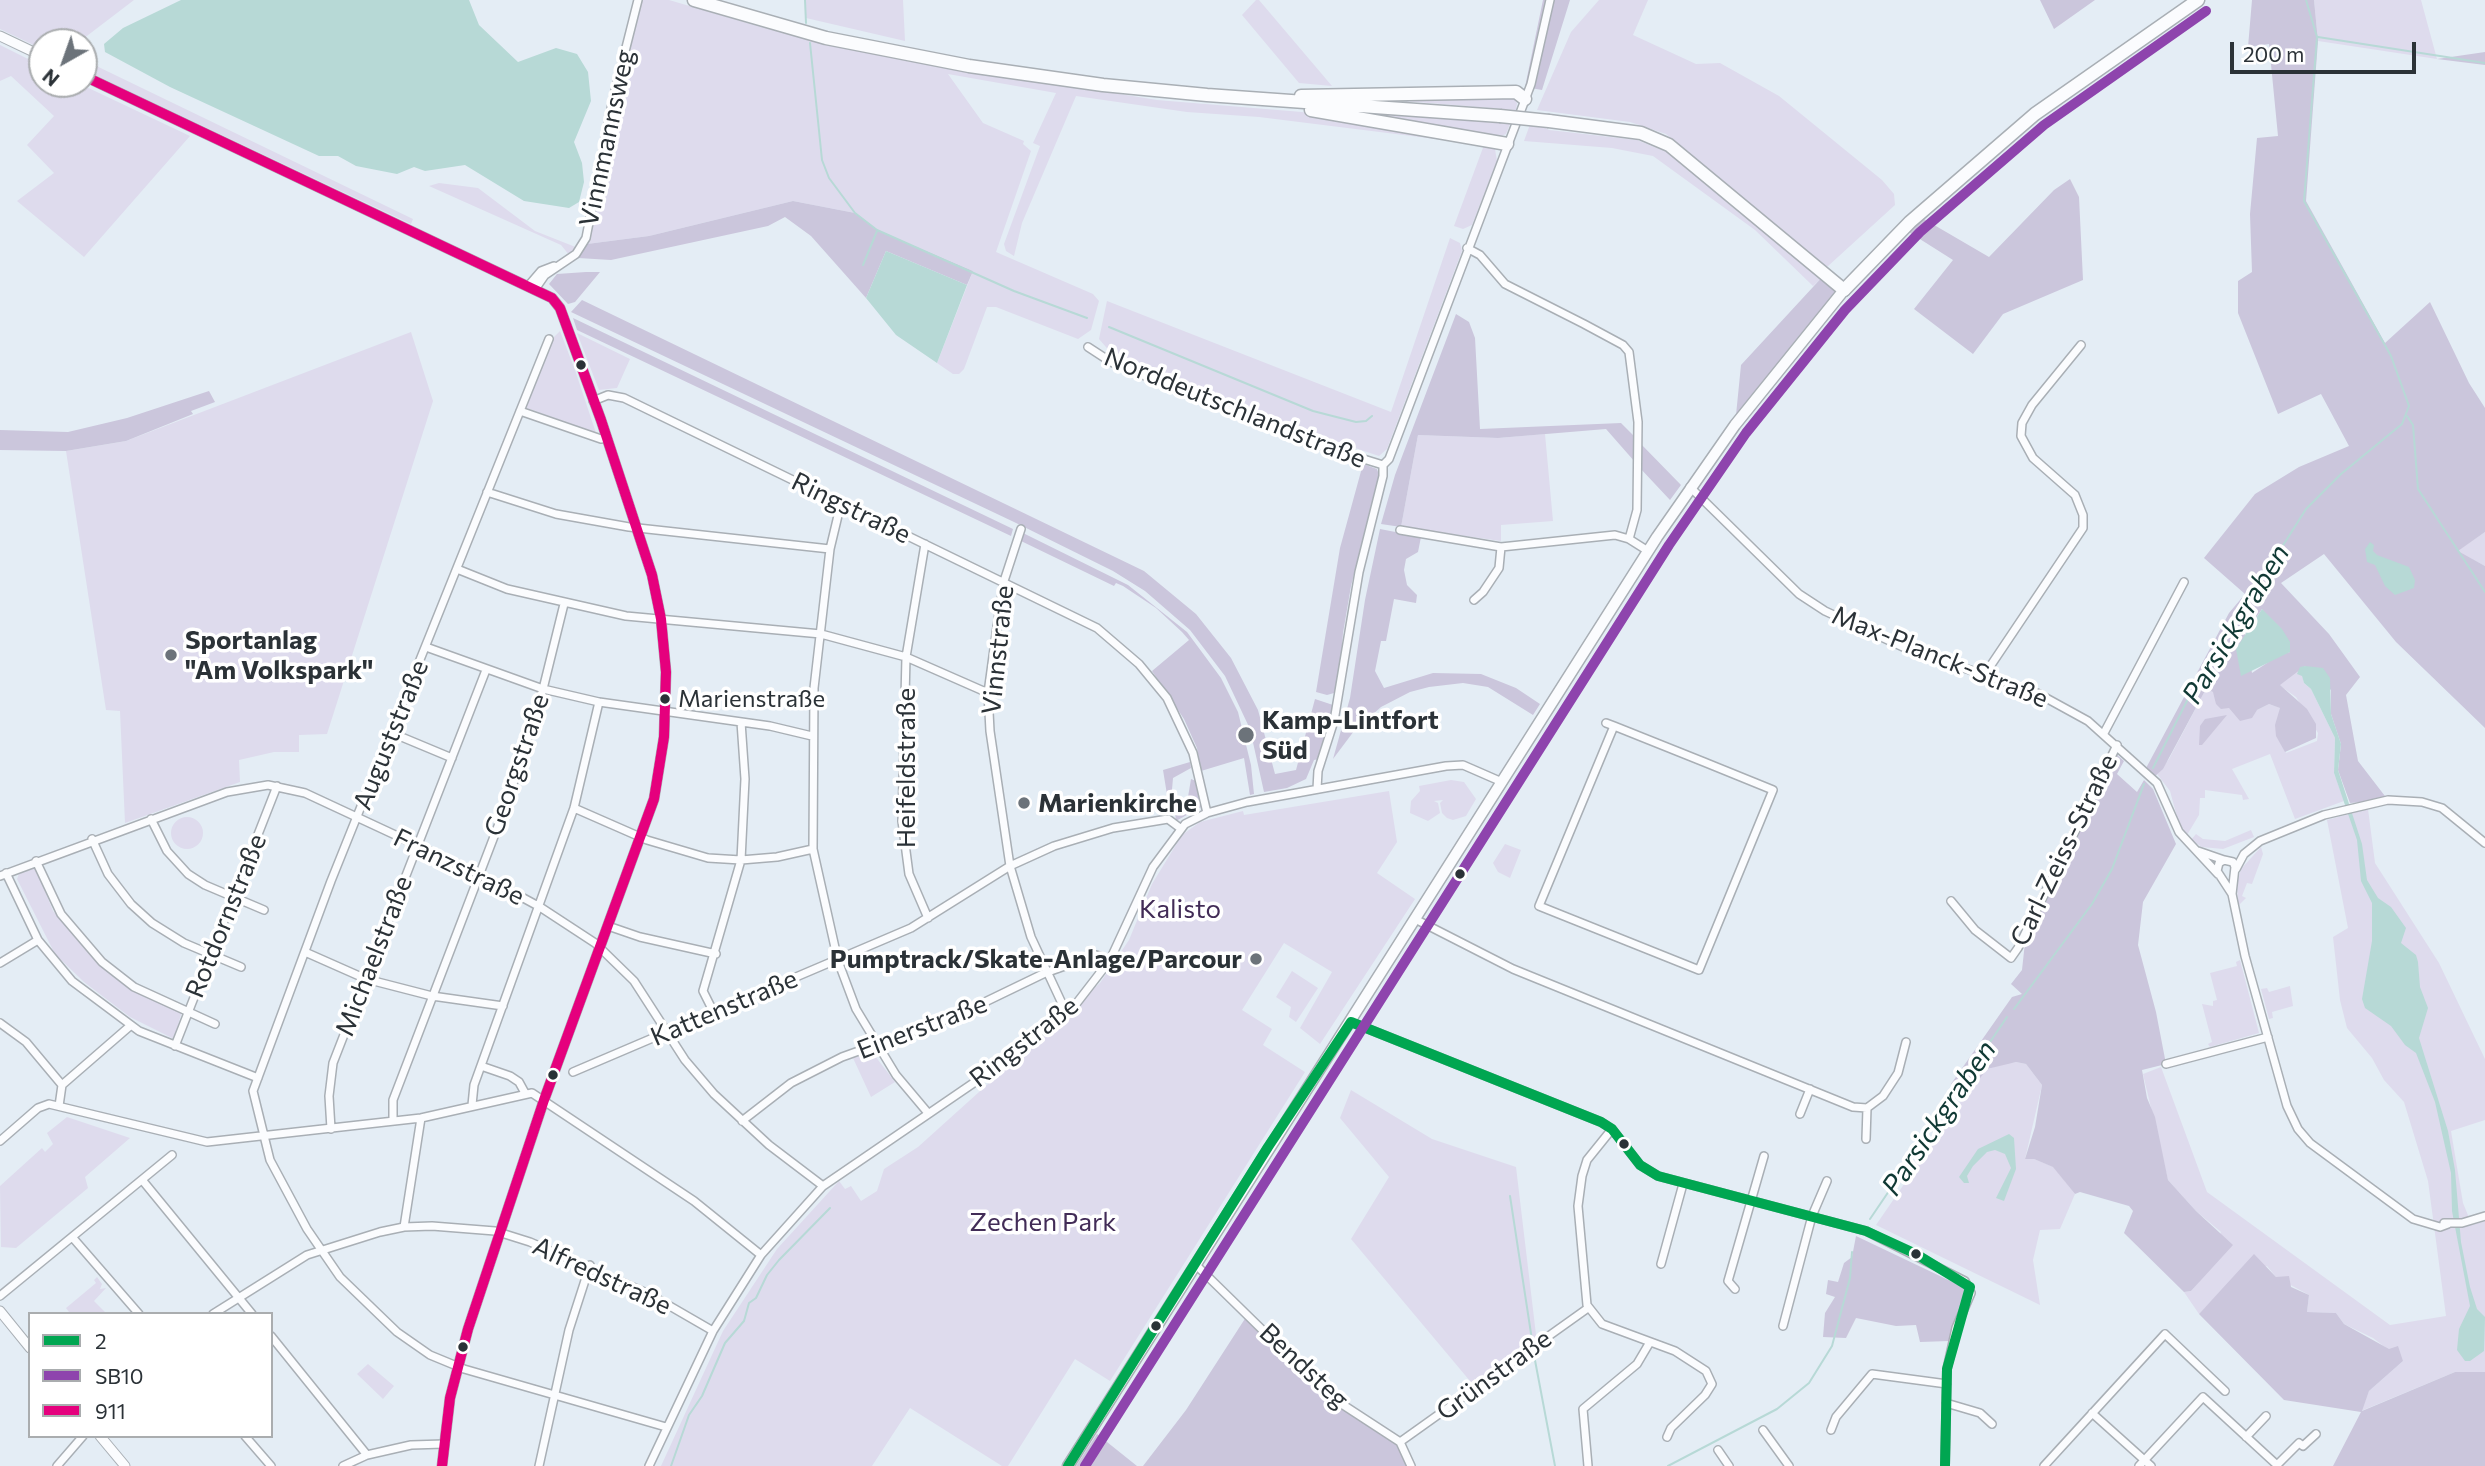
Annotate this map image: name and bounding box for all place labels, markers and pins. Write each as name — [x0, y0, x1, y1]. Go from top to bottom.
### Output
unlabelled marker — [574, 358, 588, 372]
place label: Sportanlag "Am Volkspark" — [185, 624, 373, 686]
marker: Sportanlag "Am Volkspark" — [163, 647, 179, 663]
place label: Marienstraße — [678, 685, 825, 713]
marker: Marienstraße — [658, 692, 672, 706]
place label: Kamp-Lintfort Süd — [1262, 704, 1439, 766]
marker: Kamp-Lintfort Süd — [1236, 725, 1256, 745]
place label: Marienkirche — [1038, 787, 1197, 819]
marker: Marienkirche — [1016, 795, 1032, 811]
unlabelled marker — [1453, 867, 1467, 881]
place label: Pumptrack/Skate-Anlage/Parcour — [830, 943, 1242, 975]
marker: Pumptrack/Skate-Anlage/Parcour — [1248, 951, 1264, 967]
unlabelled marker — [546, 1068, 560, 1082]
unlabelled marker — [1617, 1137, 1631, 1151]
unlabelled marker — [1909, 1247, 1923, 1261]
unlabelled marker — [1149, 1319, 1163, 1333]
unlabelled marker — [456, 1340, 470, 1354]

